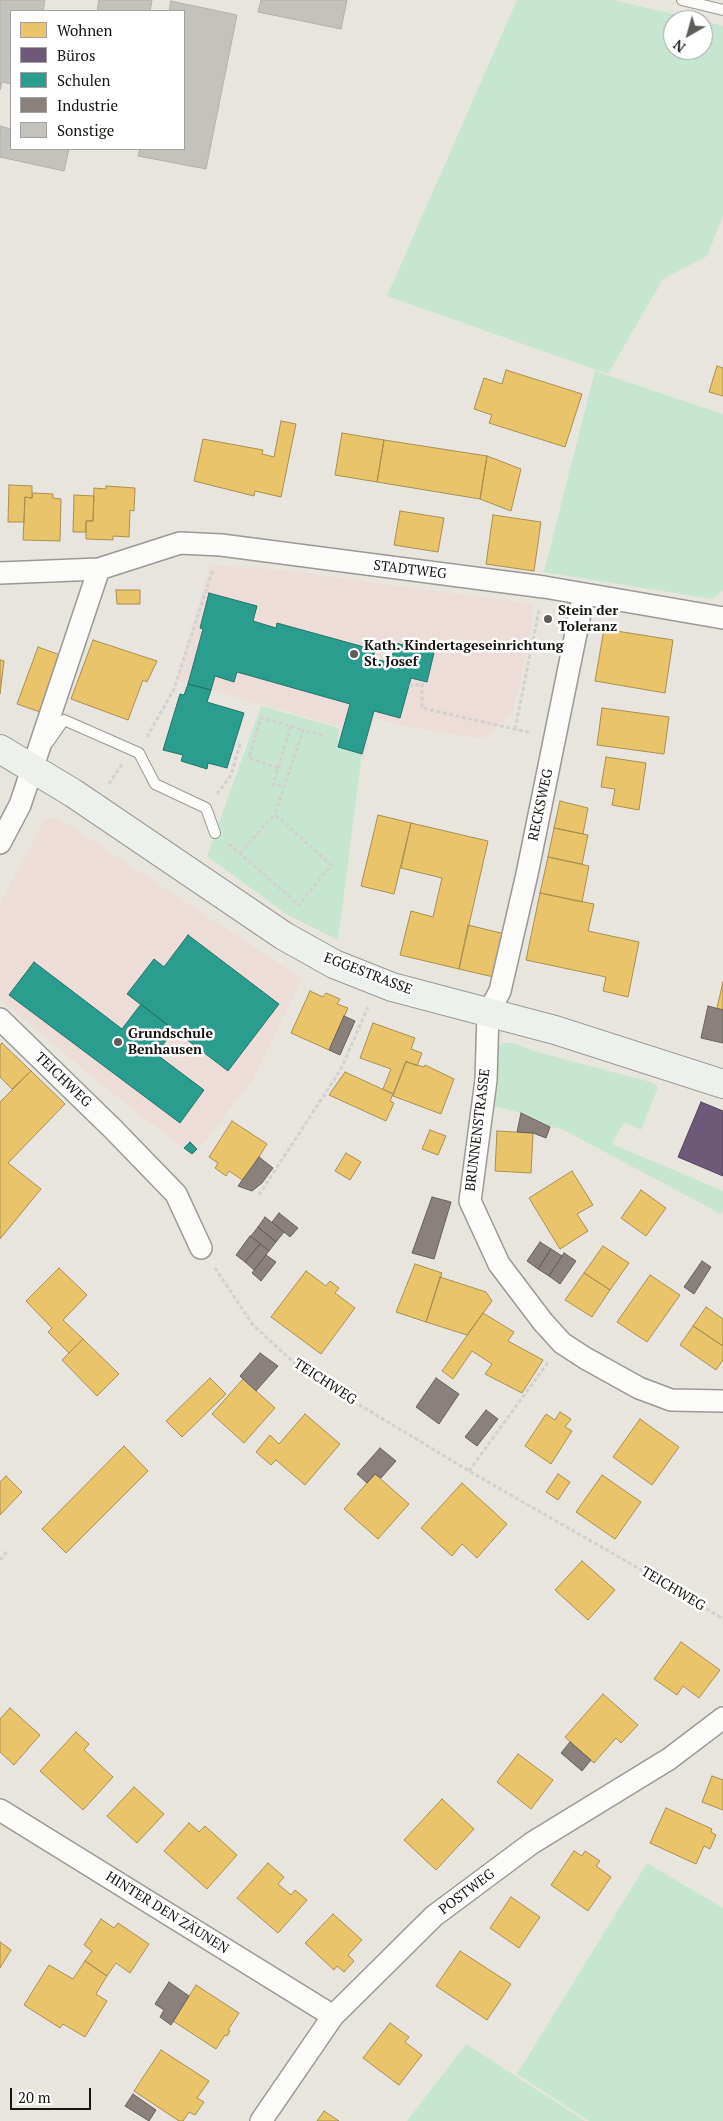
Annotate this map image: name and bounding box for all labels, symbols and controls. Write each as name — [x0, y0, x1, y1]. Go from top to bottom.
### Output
legend — [10, 10, 185, 150]
north arrow — [663, 10, 713, 60]
text: Wohnen — [57, 20, 113, 40]
text: N — [669, 36, 689, 57]
text: Büros — [57, 45, 95, 65]
text: Schulen — [57, 70, 110, 90]
text: Industrie — [57, 95, 118, 115]
text: Sonstige — [57, 120, 114, 140]
street label: STADTWEG — [372, 557, 448, 583]
place label: Stein der Toleranz — [558, 603, 618, 636]
marker: Stein der Toleranz — [542, 613, 554, 625]
place label: Kath. Kindertageseinrichtung St. Josef — [364, 638, 564, 670]
marker: Kath. Kindertageseinrichtung St. Josef — [348, 648, 360, 660]
street label: RECKSWEG — [525, 767, 557, 843]
street label: EGGESTRASSE — [321, 949, 415, 999]
place label: Grundschule Benhausen — [128, 1026, 213, 1058]
marker: Grundschule Benhausen — [112, 1036, 124, 1048]
street label: TEICHWEG — [31, 1049, 95, 1111]
street label: BRUNNENSTRASSE — [462, 1068, 494, 1192]
street label: TEICHWEG — [290, 1355, 360, 1409]
street label: TEICHWEG — [638, 1563, 708, 1615]
street label: POSTWEG — [436, 1866, 498, 1918]
street label: HINTER DEN ZÄUNEN — [102, 1868, 232, 1958]
scale bar — [12, 2078, 94, 2110]
text: 20 m — [18, 2087, 51, 2107]

